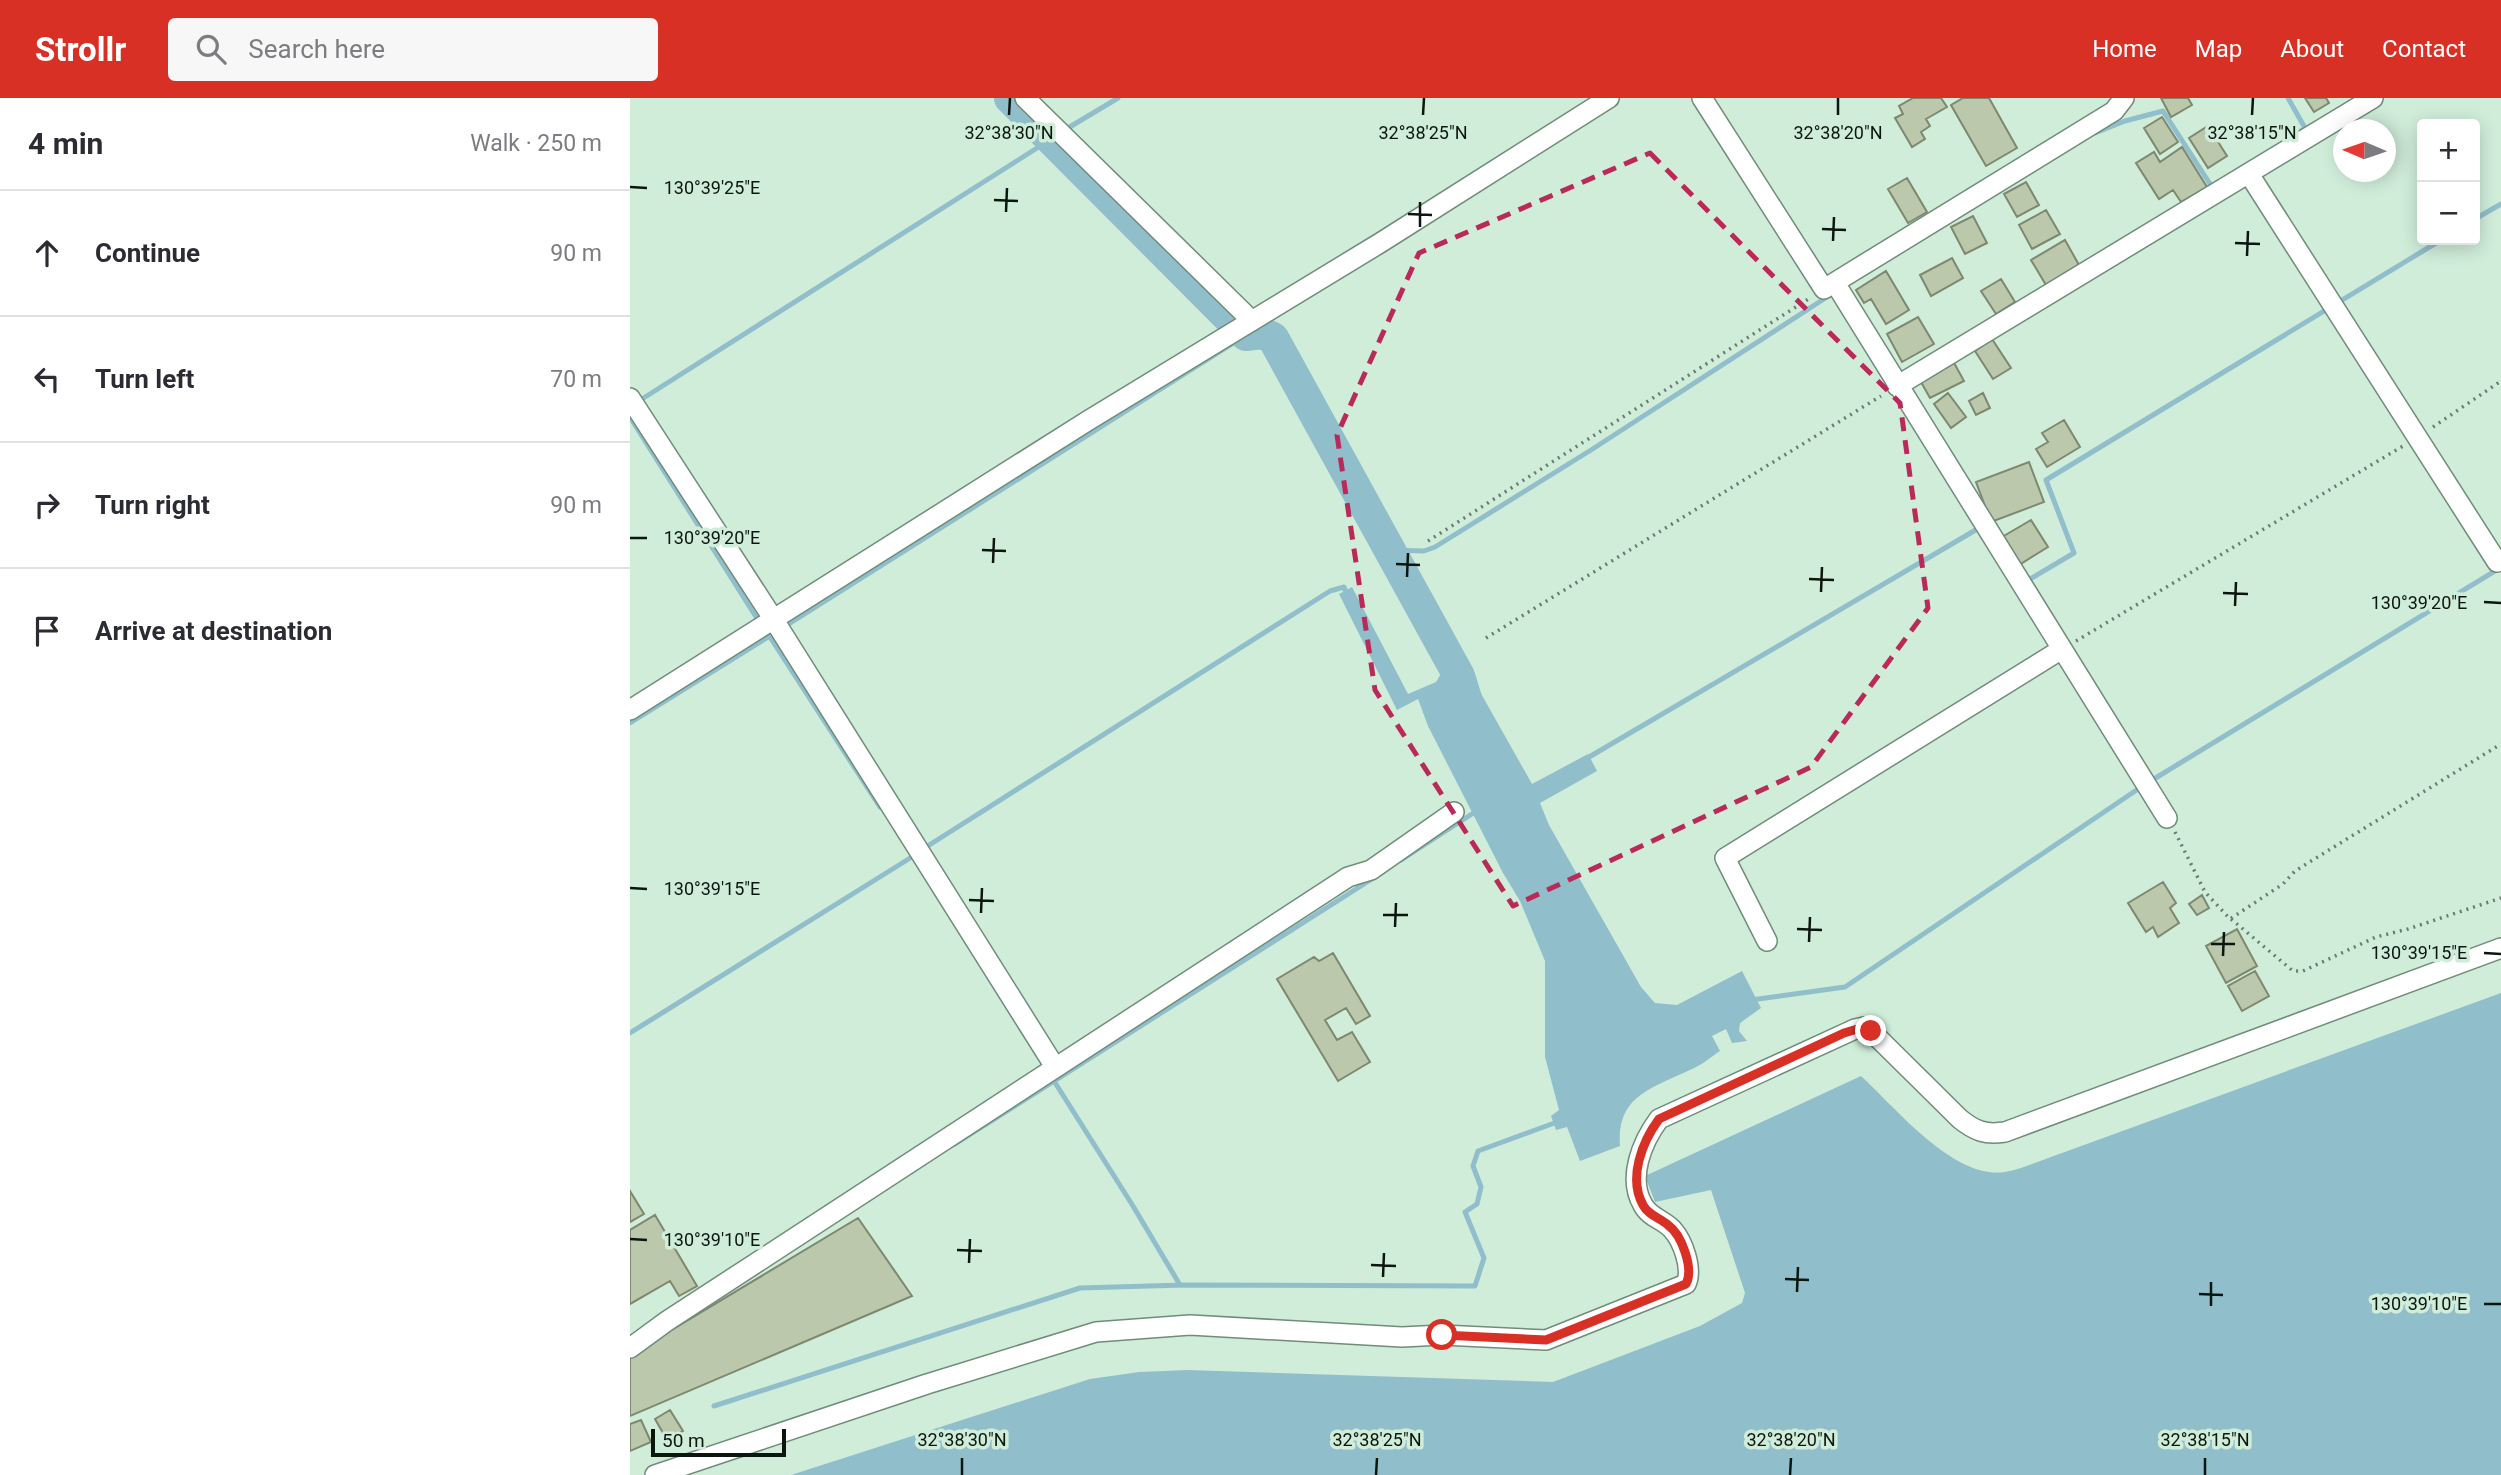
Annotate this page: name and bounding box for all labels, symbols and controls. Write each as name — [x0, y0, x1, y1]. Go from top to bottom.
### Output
search box — [168, 18, 658, 81]
text: Strollr — [35, 30, 126, 69]
icon: search — [192, 30, 230, 68]
text: Search here — [248, 34, 385, 64]
text: Home — [2092, 35, 2157, 63]
text: Map — [2195, 35, 2242, 63]
text: About — [2280, 35, 2344, 63]
text: Contact — [2382, 35, 2466, 63]
north arrow — [2333, 119, 2396, 182]
map controls — [2417, 119, 2480, 245]
button: + — [2417, 119, 2480, 182]
text: 32°38'30"N — [964, 122, 1054, 143]
text: 32°38'25"N — [1378, 122, 1468, 143]
text: 32°38'20"N — [1793, 122, 1883, 143]
text: 32°38'15"N — [2207, 122, 2297, 143]
text: 4 min — [28, 126, 103, 161]
text: Walk · 250 m — [470, 130, 602, 157]
text: 130°39'25"E — [664, 177, 760, 198]
button: − — [2417, 182, 2480, 245]
icon: ahead — [28, 234, 66, 272]
text: Continue — [95, 238, 200, 268]
text: 90 m — [550, 240, 602, 267]
icon: left — [28, 360, 66, 398]
text: Turn left — [95, 364, 194, 394]
text: 70 m — [550, 366, 602, 393]
icon: right — [28, 486, 66, 524]
text: Turn right — [95, 490, 210, 520]
text: 90 m — [550, 492, 602, 519]
text: 130°39'20"E — [664, 527, 760, 548]
text: 130°39'20"E — [2371, 592, 2467, 613]
icon: arrive — [28, 612, 66, 650]
text: Arrive at destination — [95, 616, 332, 646]
text: 130°39'15"E — [664, 878, 760, 899]
text: 130°39'15"E — [2371, 942, 2467, 963]
route end — [1855, 1015, 1886, 1046]
text: 130°39'10"E — [664, 1229, 760, 1250]
text: 130°39'10"E — [2371, 1293, 2467, 1314]
route start — [1426, 1319, 1457, 1350]
scale bar — [651, 1426, 786, 1458]
text: 50 m — [662, 1429, 705, 1452]
text: 32°38'30"N — [917, 1429, 1007, 1450]
text: 32°38'25"N — [1332, 1429, 1422, 1450]
text: 32°38'20"N — [1746, 1429, 1836, 1450]
text: 32°38'15"N — [2160, 1429, 2250, 1450]

